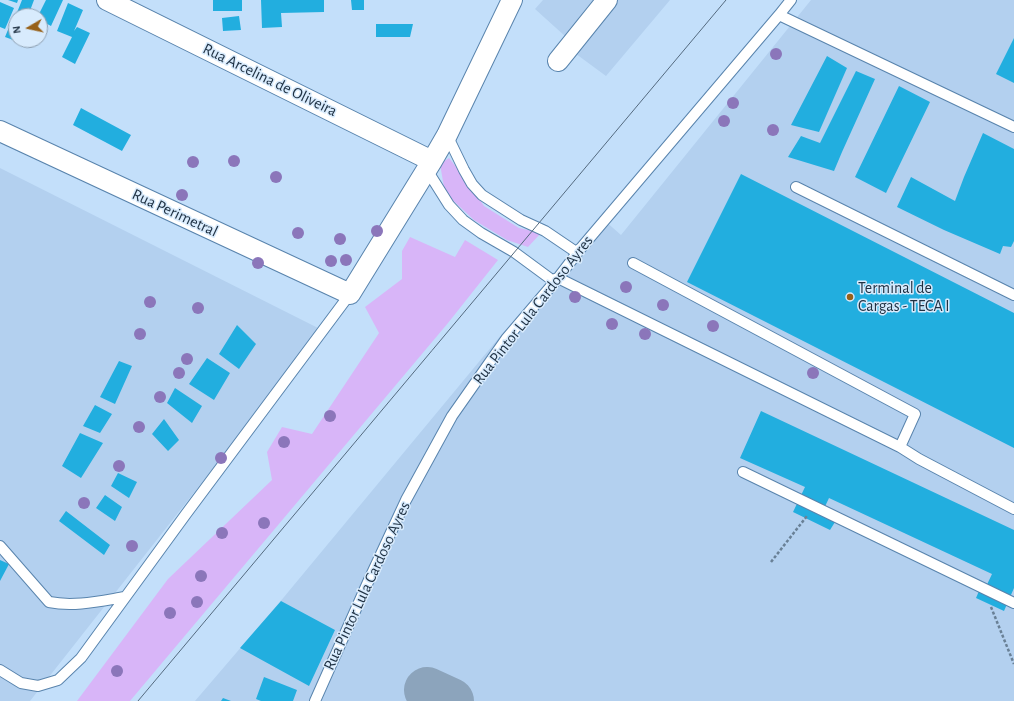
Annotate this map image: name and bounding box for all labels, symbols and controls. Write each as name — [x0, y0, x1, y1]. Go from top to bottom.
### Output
north arrow — [8, 8, 48, 48]
text: N — [11, 25, 23, 34]
street label: Rua Arcelina de Oliveira — [200, 39, 340, 121]
street label: Rua Perimetral — [129, 185, 221, 241]
street label: Rua Pintor Lula Cardoso Ayres — [469, 232, 597, 388]
place label: Terminal de Cargas - TECA I — [858, 278, 950, 316]
marker: Terminal de Cargas - TECA I — [845, 292, 855, 302]
street label: Rua Pintor Lula Cardoso Ayres — [319, 499, 415, 673]

